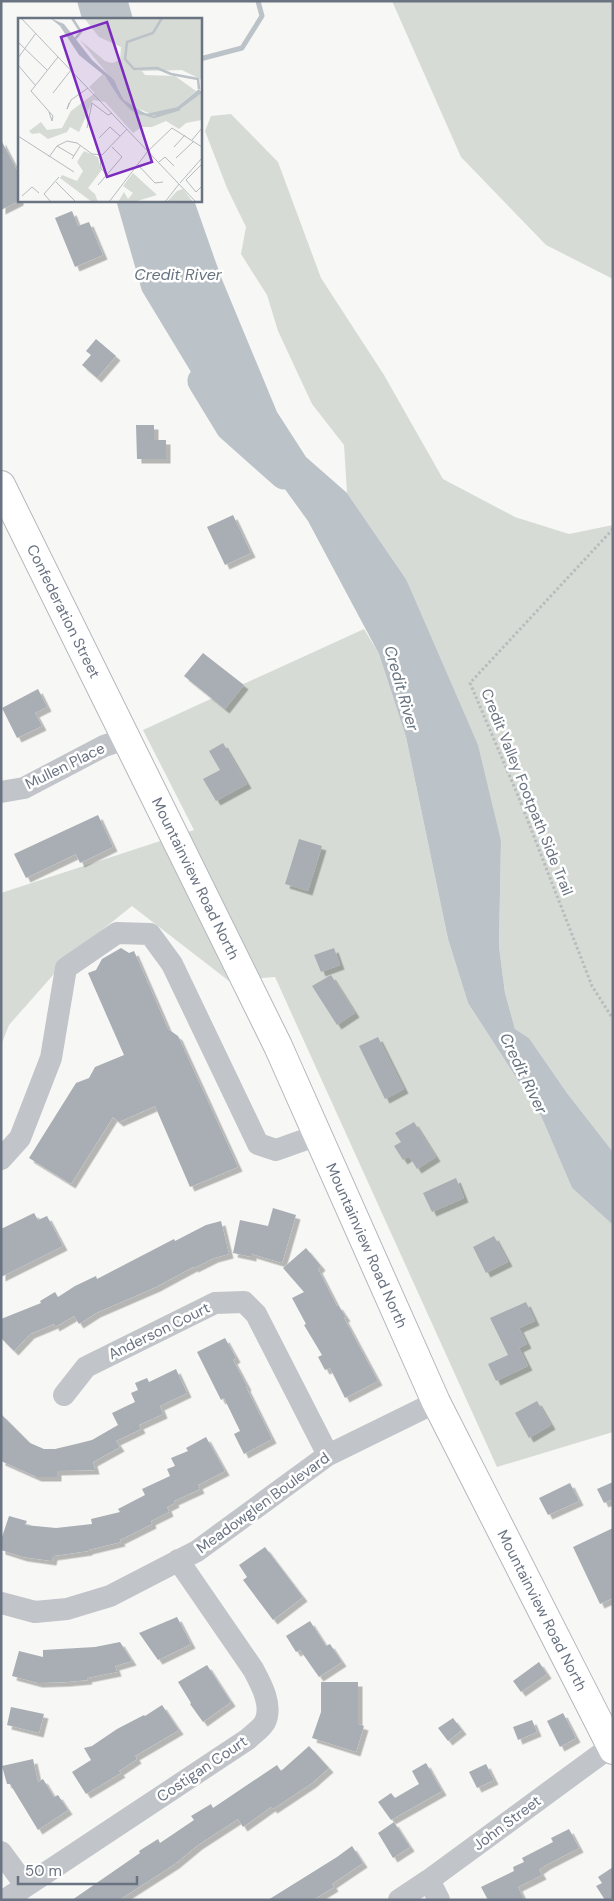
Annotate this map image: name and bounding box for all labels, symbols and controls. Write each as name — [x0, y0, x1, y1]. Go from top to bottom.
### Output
inset map — [18, 18, 201, 201]
water label: Credit River — [134, 264, 223, 285]
street label: Confederation Street — [22, 541, 105, 682]
water label: Credit River — [379, 643, 424, 734]
street label: Credit Valley Footpath Side Trail — [476, 686, 578, 898]
street label: Mullen Place — [22, 738, 108, 794]
street label: Mountainview Road North — [147, 794, 244, 963]
water label: Credit River — [495, 1029, 553, 1118]
street label: Mountainview Road North — [321, 1160, 412, 1331]
street label: Anderson Court — [105, 1298, 213, 1364]
street label: Meadowglen Boulevard — [192, 1448, 334, 1558]
street label: Mountainview Road North — [493, 1526, 591, 1694]
street label: Costigan Court — [153, 1731, 251, 1807]
street label: John Street — [469, 1791, 545, 1855]
scale bar — [18, 1854, 136, 1886]
text: 50 m — [25, 1861, 62, 1881]

